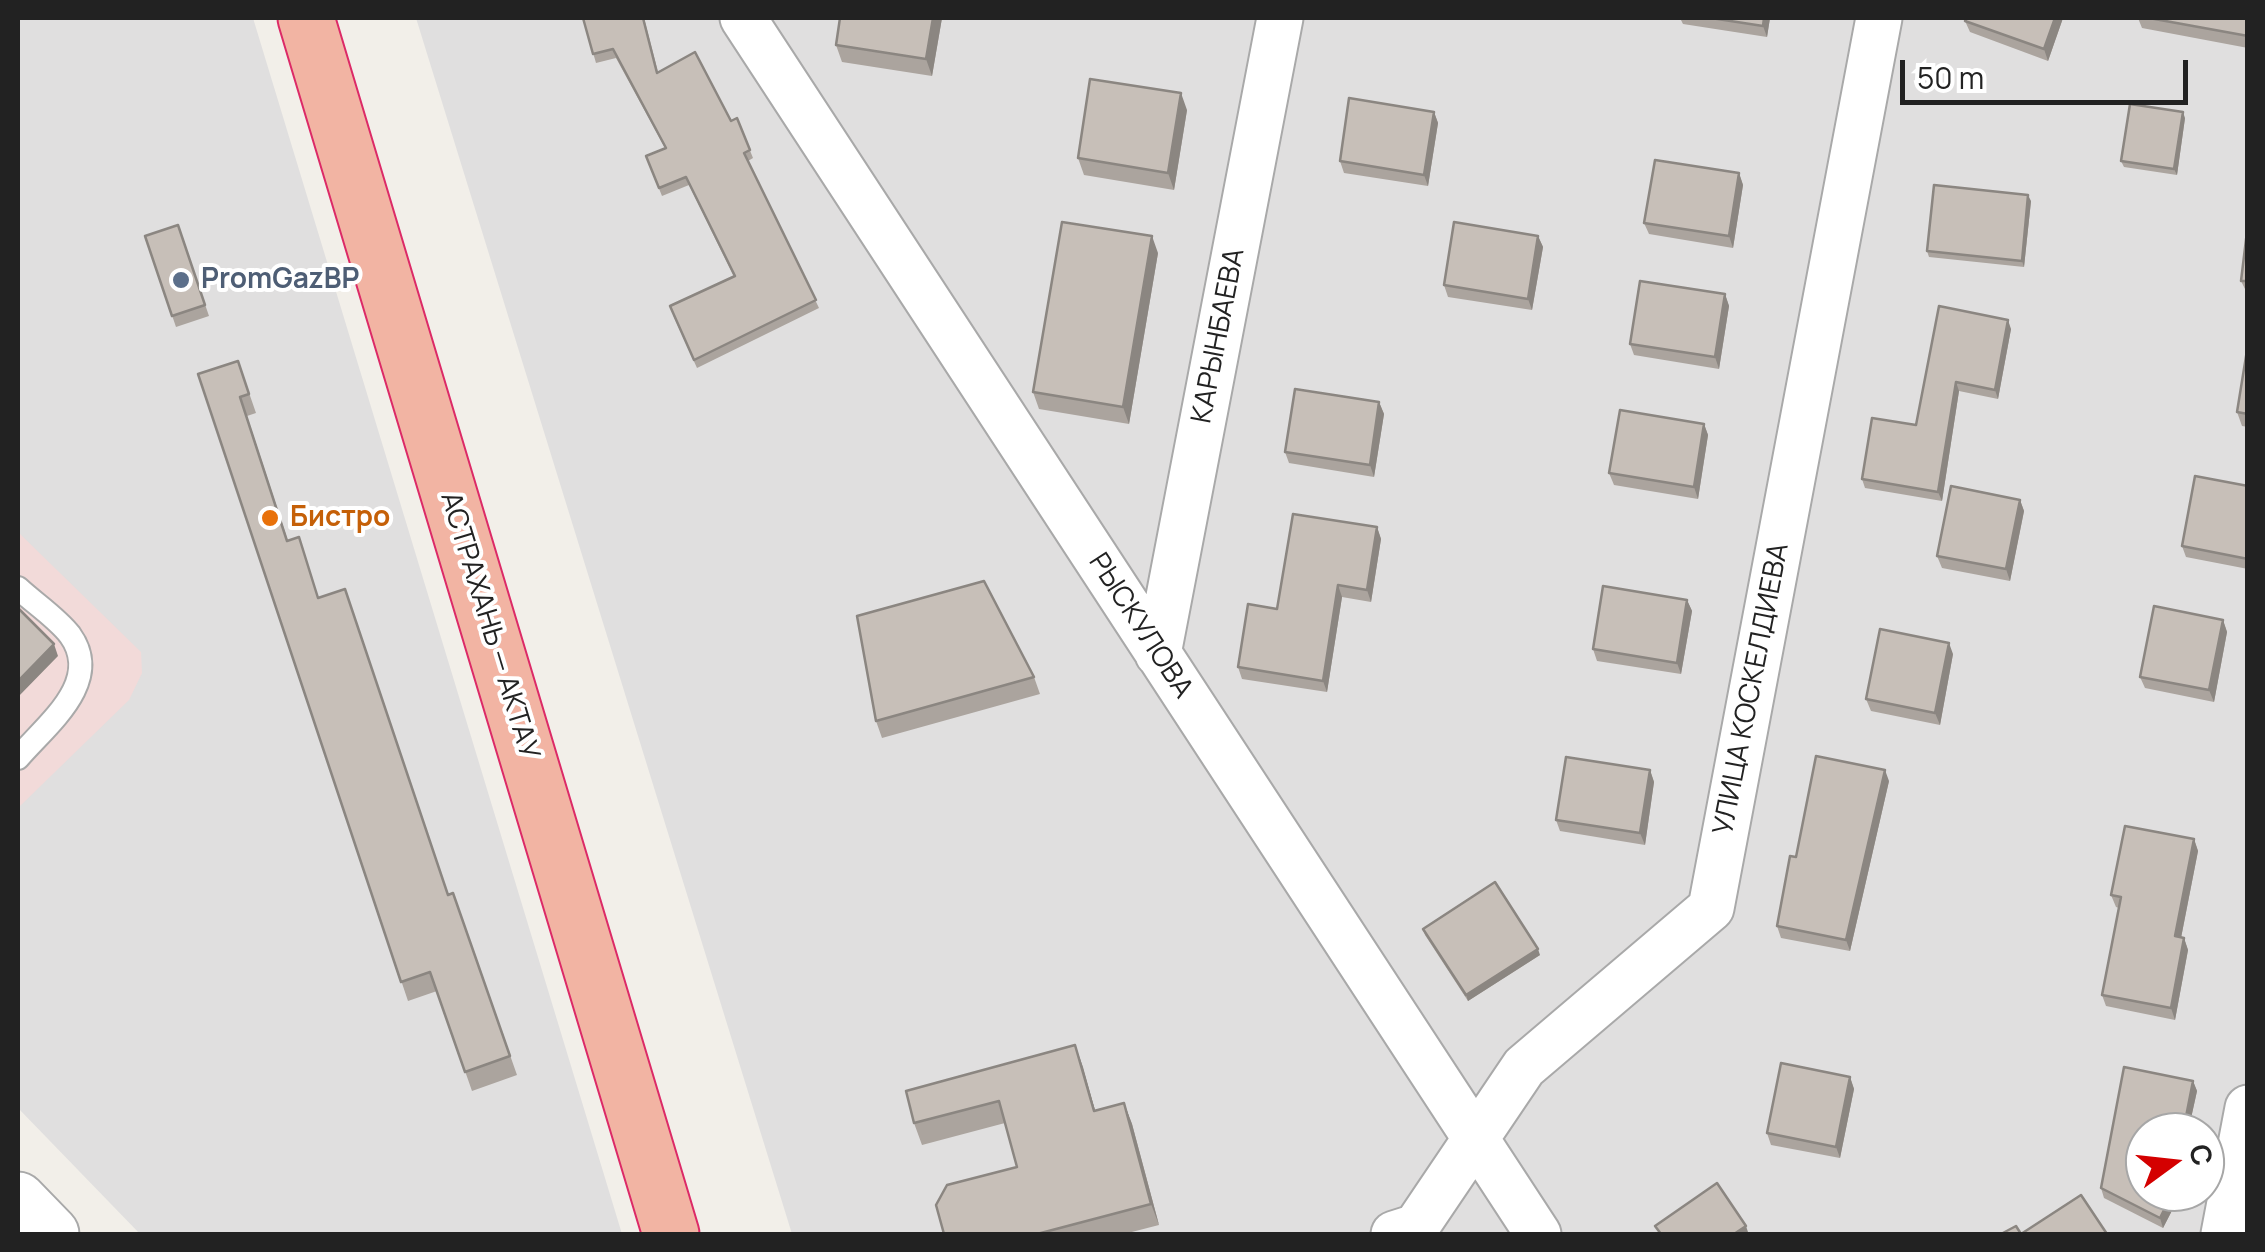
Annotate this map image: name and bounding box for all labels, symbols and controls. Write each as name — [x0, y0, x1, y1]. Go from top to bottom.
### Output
scale bar — [1905, 40, 2192, 102]
text: 50 m — [1917, 57, 1984, 98]
street label: КАРЫНБАЕВА — [1186, 246, 1252, 426]
place label: PromGazBP — [201, 263, 359, 297]
marker: PromGazBP — [170, 269, 192, 291]
street label: АСТРАХАНЬ — АКТАУ — [432, 488, 546, 764]
place label: Бистро — [290, 501, 390, 535]
marker: Бистро — [259, 507, 281, 529]
street label: УЛИЦА КОСКЕЛДИЕВА — [1707, 540, 1797, 838]
street label: РЫСКУЛОВА — [1081, 547, 1199, 705]
north arrow — [2125, 1112, 2225, 1212]
text: С — [2181, 1140, 2223, 1170]

